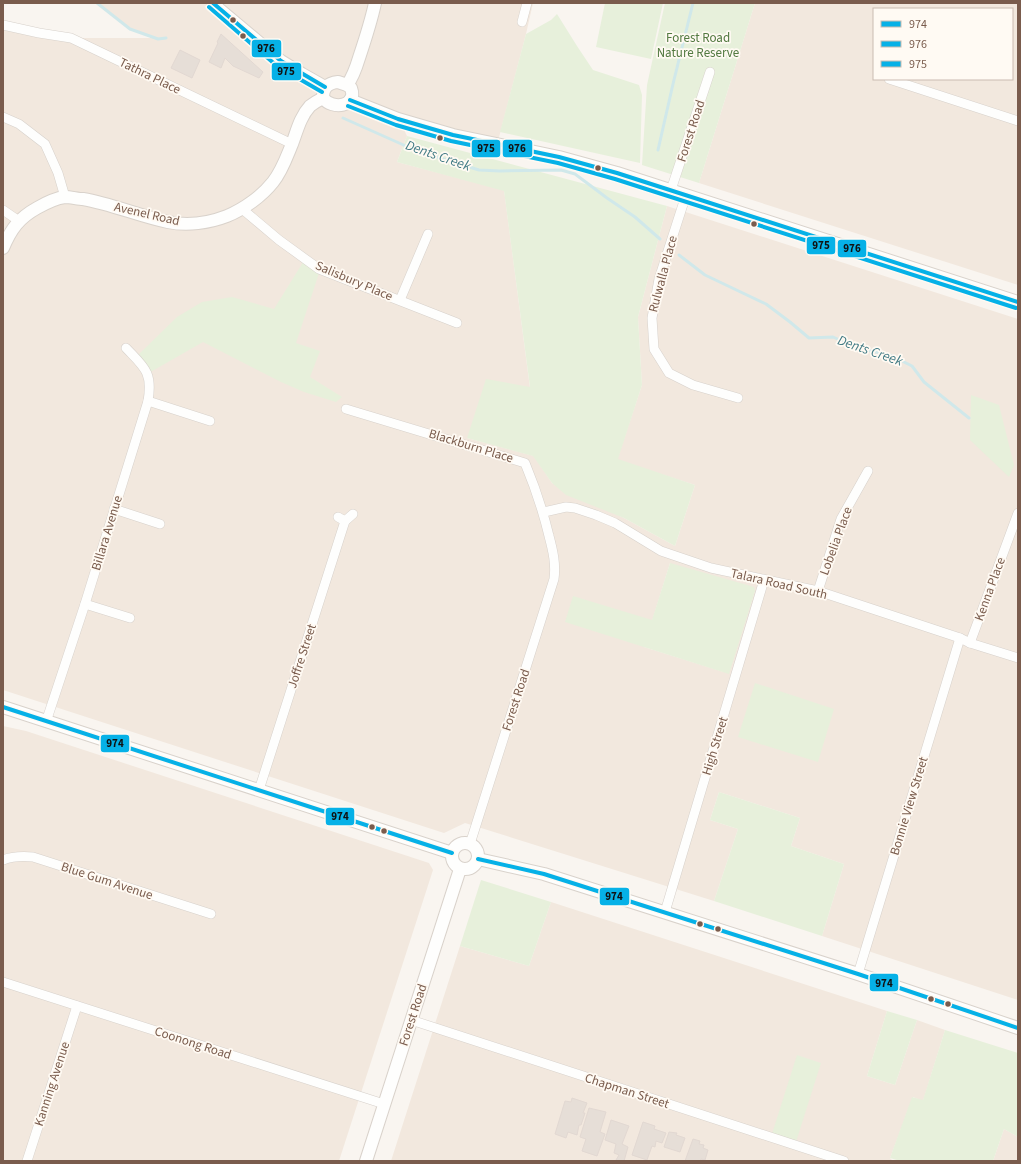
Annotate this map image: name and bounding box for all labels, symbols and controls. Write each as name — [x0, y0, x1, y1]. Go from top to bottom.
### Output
legend — [873, 8, 1013, 80]
unlabelled marker — [228, 15, 238, 25]
text: 974 — [909, 16, 927, 33]
park label: Forest Road Nature Reserve — [657, 29, 739, 62]
unlabelled marker — [238, 31, 248, 41]
text: 976 — [909, 36, 927, 53]
line badge: 976 — [251, 39, 282, 58]
text: 976 — [257, 41, 275, 56]
street label: Tathra Place — [116, 53, 184, 99]
text: 975 — [909, 56, 927, 73]
line badge: 975 — [271, 62, 302, 81]
text: 975 — [277, 64, 295, 79]
street label: Forest Road — [673, 98, 709, 164]
unlabelled marker — [435, 133, 445, 143]
water label: Dents Creek — [403, 136, 474, 177]
line badge: 975 — [471, 139, 501, 158]
line badge: 976 — [502, 139, 533, 158]
text: 975 — [477, 141, 495, 156]
text: 976 — [508, 141, 526, 156]
unlabelled marker — [593, 163, 603, 173]
street label: Avenel Road — [112, 198, 182, 230]
unlabelled marker — [749, 219, 759, 229]
street label: Rulwalla Place — [644, 234, 682, 314]
line badge: 975 — [806, 236, 836, 255]
text: 975 — [812, 238, 830, 253]
line badge: 976 — [837, 239, 867, 258]
text: 976 — [843, 241, 861, 256]
street label: Salisbury Place — [312, 257, 396, 305]
water label: Dents Creek — [835, 331, 906, 372]
street label: Blackburn Place — [426, 425, 516, 467]
street label: Billara Avenue — [87, 493, 127, 573]
street label: Lobelia Place — [815, 504, 857, 578]
street label: Kenna Place — [970, 555, 1010, 623]
street label: Talara Road South — [729, 564, 829, 604]
street label: Joffre Street — [283, 621, 321, 691]
street label: Forest Road — [498, 667, 534, 733]
street label: High Street — [698, 714, 733, 778]
line badge: 974 — [100, 734, 130, 753]
text: 974 — [106, 736, 124, 751]
street label: Bonnie View Street — [885, 754, 933, 857]
line badge: 974 — [325, 807, 355, 826]
text: 974 — [331, 809, 349, 824]
unlabelled marker — [367, 822, 377, 832]
unlabelled marker — [379, 826, 389, 836]
street label: Blue Gum Avenue — [59, 858, 155, 904]
line badge: 974 — [599, 887, 630, 906]
text: 974 — [605, 889, 623, 904]
unlabelled marker — [695, 919, 705, 929]
unlabelled marker — [713, 924, 723, 934]
line badge: 974 — [869, 973, 899, 992]
text: 974 — [875, 976, 893, 991]
street label: Forest Road — [395, 982, 431, 1048]
unlabelled marker — [926, 994, 936, 1004]
unlabelled marker — [943, 999, 953, 1009]
street label: Coonong Road — [152, 1022, 234, 1064]
street label: Kanning Avenue — [30, 1039, 74, 1129]
street label: Chapman Street — [582, 1069, 672, 1113]

